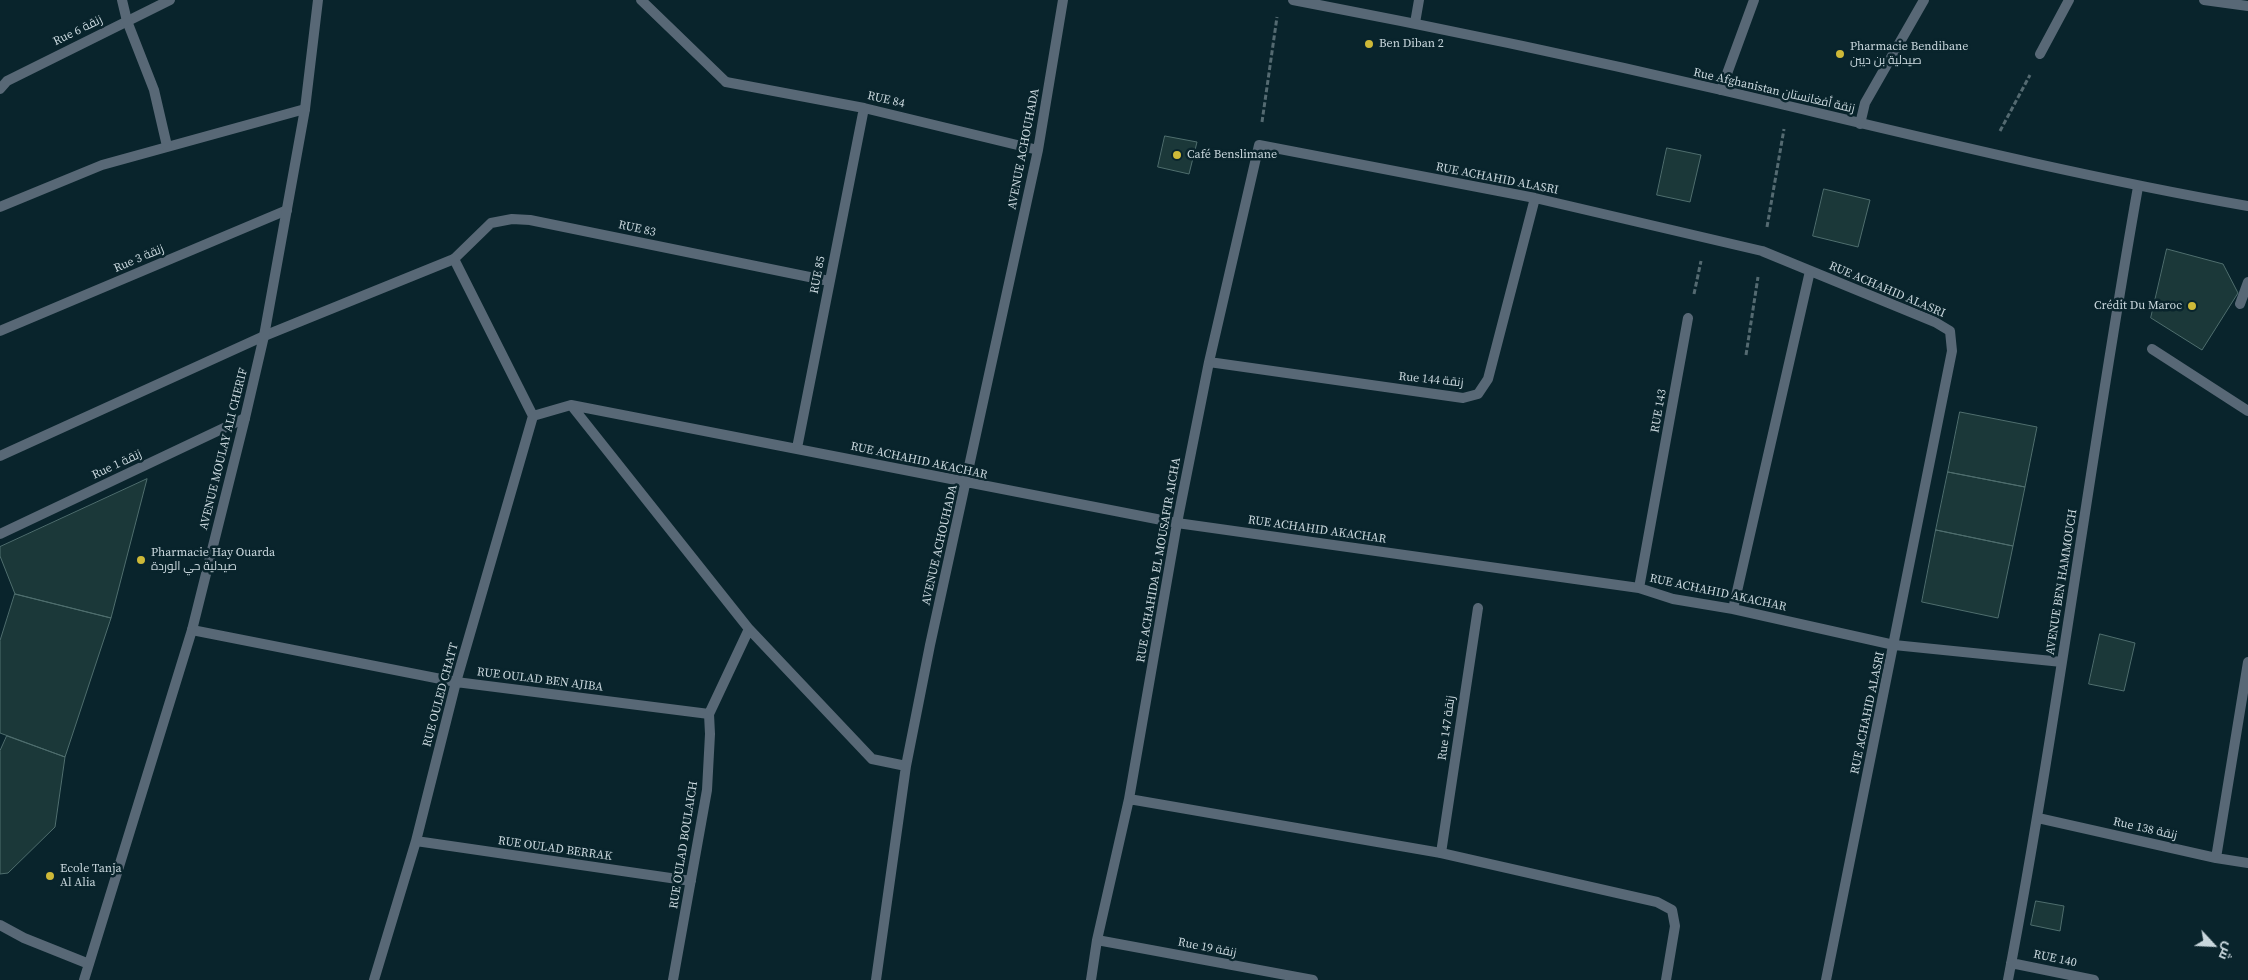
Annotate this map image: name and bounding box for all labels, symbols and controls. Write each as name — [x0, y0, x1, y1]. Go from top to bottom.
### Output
street label: Rue 6 زنقة — [51, 13, 105, 49]
place label: Ben Diban 2 — [1379, 37, 1444, 51]
marker: Ben Diban 2 — [1363, 38, 1375, 50]
place label: Pharmacie Bendibane صيدلية بن ديبن — [1850, 40, 1968, 68]
marker: Pharmacie Bendibane صيدلية بن ديبن — [1834, 48, 1846, 60]
street label: Rue Afghanistan زنقة أفغانستان — [1692, 65, 1856, 117]
street label: AVENUE ACHOUHADA — [1005, 87, 1043, 211]
street label: RUE 84 — [866, 89, 906, 111]
place label: Café Benslimane — [1187, 148, 1277, 162]
marker: Café Benslimane — [1171, 149, 1183, 161]
street label: RUE ACHAHID ALASRI — [1434, 160, 1560, 198]
street label: RUE 83 — [617, 218, 657, 240]
street label: Rue 3 زنقة — [112, 242, 166, 276]
street label: RUE 85 — [807, 255, 829, 295]
street label: RUE ACHAHID ALASRI — [1827, 259, 1947, 321]
place label: Crédit Du Maroc — [2094, 299, 2182, 313]
marker: Crédit Du Maroc — [2186, 300, 2198, 312]
street label: AVENUE MOULAY ALI CHERIF — [197, 367, 251, 531]
street label: Rue 144 زنقة — [1398, 369, 1464, 391]
street label: RUE 143 — [1648, 388, 1670, 434]
street label: RUE ACHAHID AKACHAR — [849, 439, 989, 483]
street label: Rue 1 زنقة — [90, 447, 144, 483]
street label: RUE ACHAHIDA EL MOUSAFIR AICHA — [1134, 456, 1184, 664]
street label: AVENUE ACHOUHADA — [919, 483, 961, 607]
street label: AVENUE BEN HAMMOUCH — [2043, 508, 2081, 656]
street label: RUE ACHAHID AKACHAR — [1247, 513, 1387, 547]
place label: Pharmacie Hay Ouarda صيدلية حي الوردة — [151, 546, 275, 574]
marker: Pharmacie Hay Ouarda صيدلية حي الوردة — [135, 554, 147, 566]
street label: RUE ACHAHID AKACHAR — [1648, 571, 1788, 615]
street label: RUE OULED CHATT — [420, 641, 462, 749]
street label: RUE ACHAHID ALASRI — [1848, 650, 1888, 776]
street label: RUE OULAD BEN AJIBA — [476, 665, 604, 695]
street label: Rue 147 زنقة — [1435, 695, 1459, 761]
street label: RUE OULAD BOULAICH — [667, 780, 701, 910]
street label: Rue 138 زنقة — [2112, 815, 2178, 843]
street label: RUE OULAD BERRAK — [497, 834, 613, 864]
place label: Ecole Tanja Al Alia — [60, 862, 122, 890]
marker: Ecole Tanja Al Alia — [44, 870, 56, 882]
north arrow — [2188, 920, 2238, 970]
street label: Rue 19 زنقة — [1177, 935, 1237, 961]
text: ش — [2214, 939, 2239, 964]
street label: RUE 140 — [2032, 947, 2078, 971]

